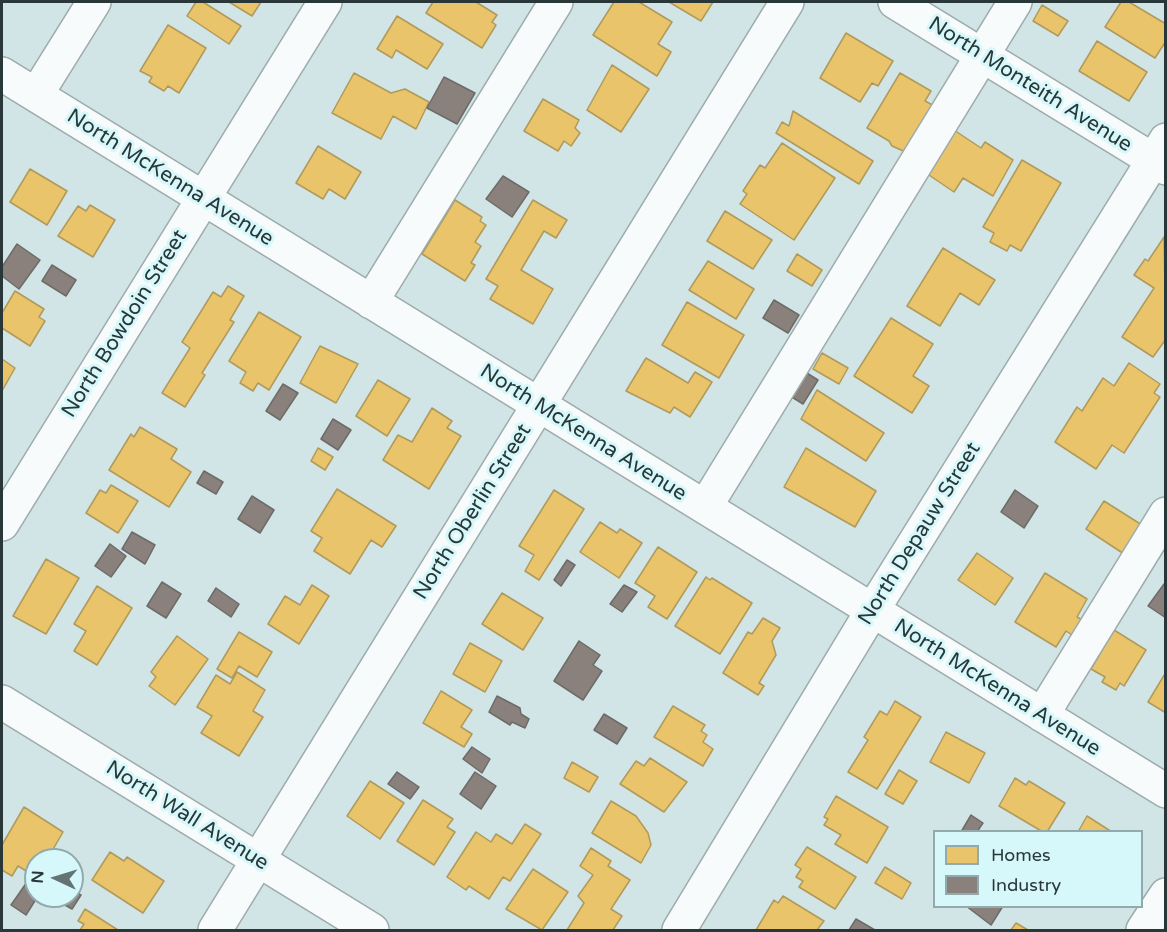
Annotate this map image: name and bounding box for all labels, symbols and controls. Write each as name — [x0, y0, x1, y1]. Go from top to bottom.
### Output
street label: North Monteith Avenue — [924, 12, 1136, 158]
street label: North McKenna Avenue — [62, 104, 278, 252]
street label: North Bowdoin Street — [57, 225, 193, 423]
street label: North McKenna Avenue — [475, 359, 691, 507]
street label: North Oberlin Street — [409, 419, 537, 605]
street label: North Depauw Street — [853, 438, 987, 630]
street label: North McKenna Avenue — [889, 614, 1105, 762]
street label: North Wall Avenue — [101, 756, 273, 876]
legend — [933, 830, 1143, 908]
text: Homes — [991, 844, 1051, 866]
north arrow — [24, 848, 84, 908]
text: N — [28, 870, 48, 884]
text: Industry — [991, 874, 1061, 896]

